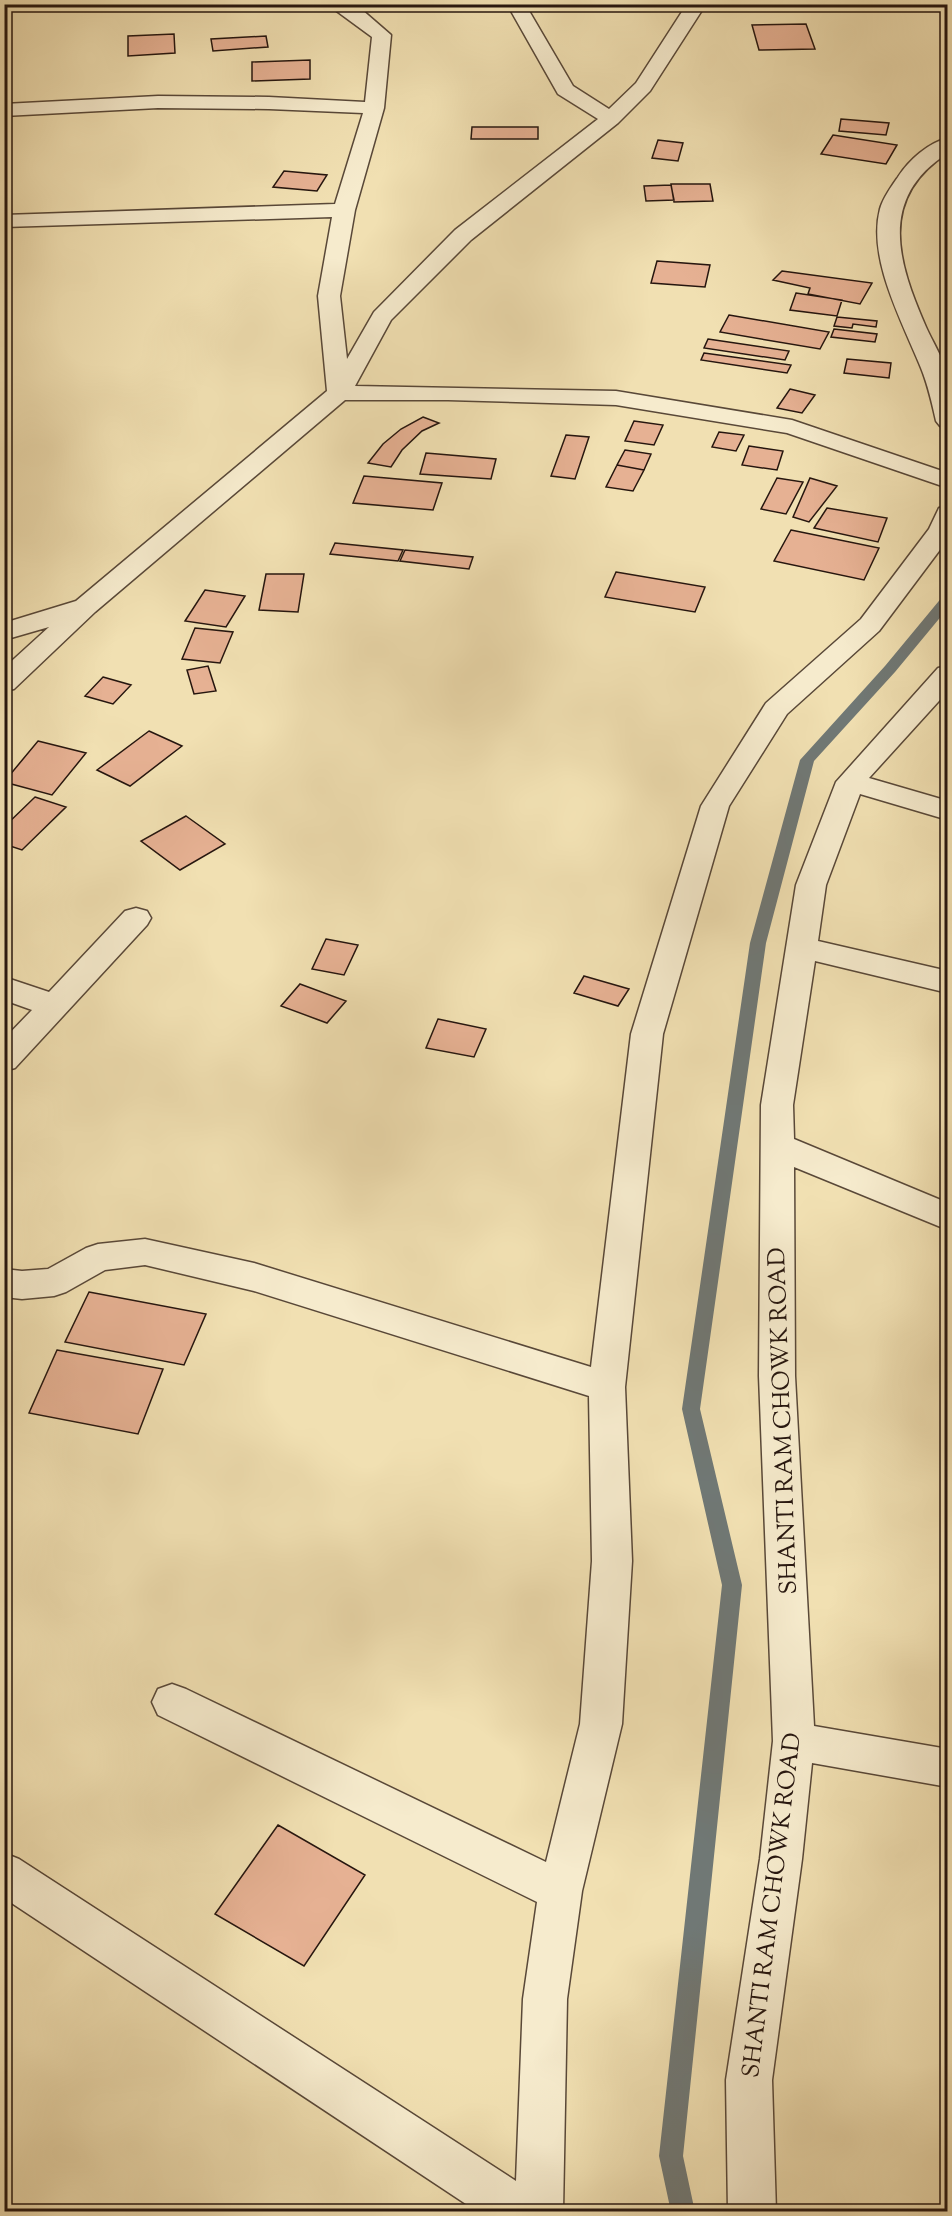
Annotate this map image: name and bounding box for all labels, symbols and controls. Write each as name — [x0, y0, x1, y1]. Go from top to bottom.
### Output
street label: SHANTI RAM CHOWK ROAD — [761, 1247, 807, 1595]
street label: SHANTI RAM CHOWK ROAD — [735, 1731, 811, 2080]

